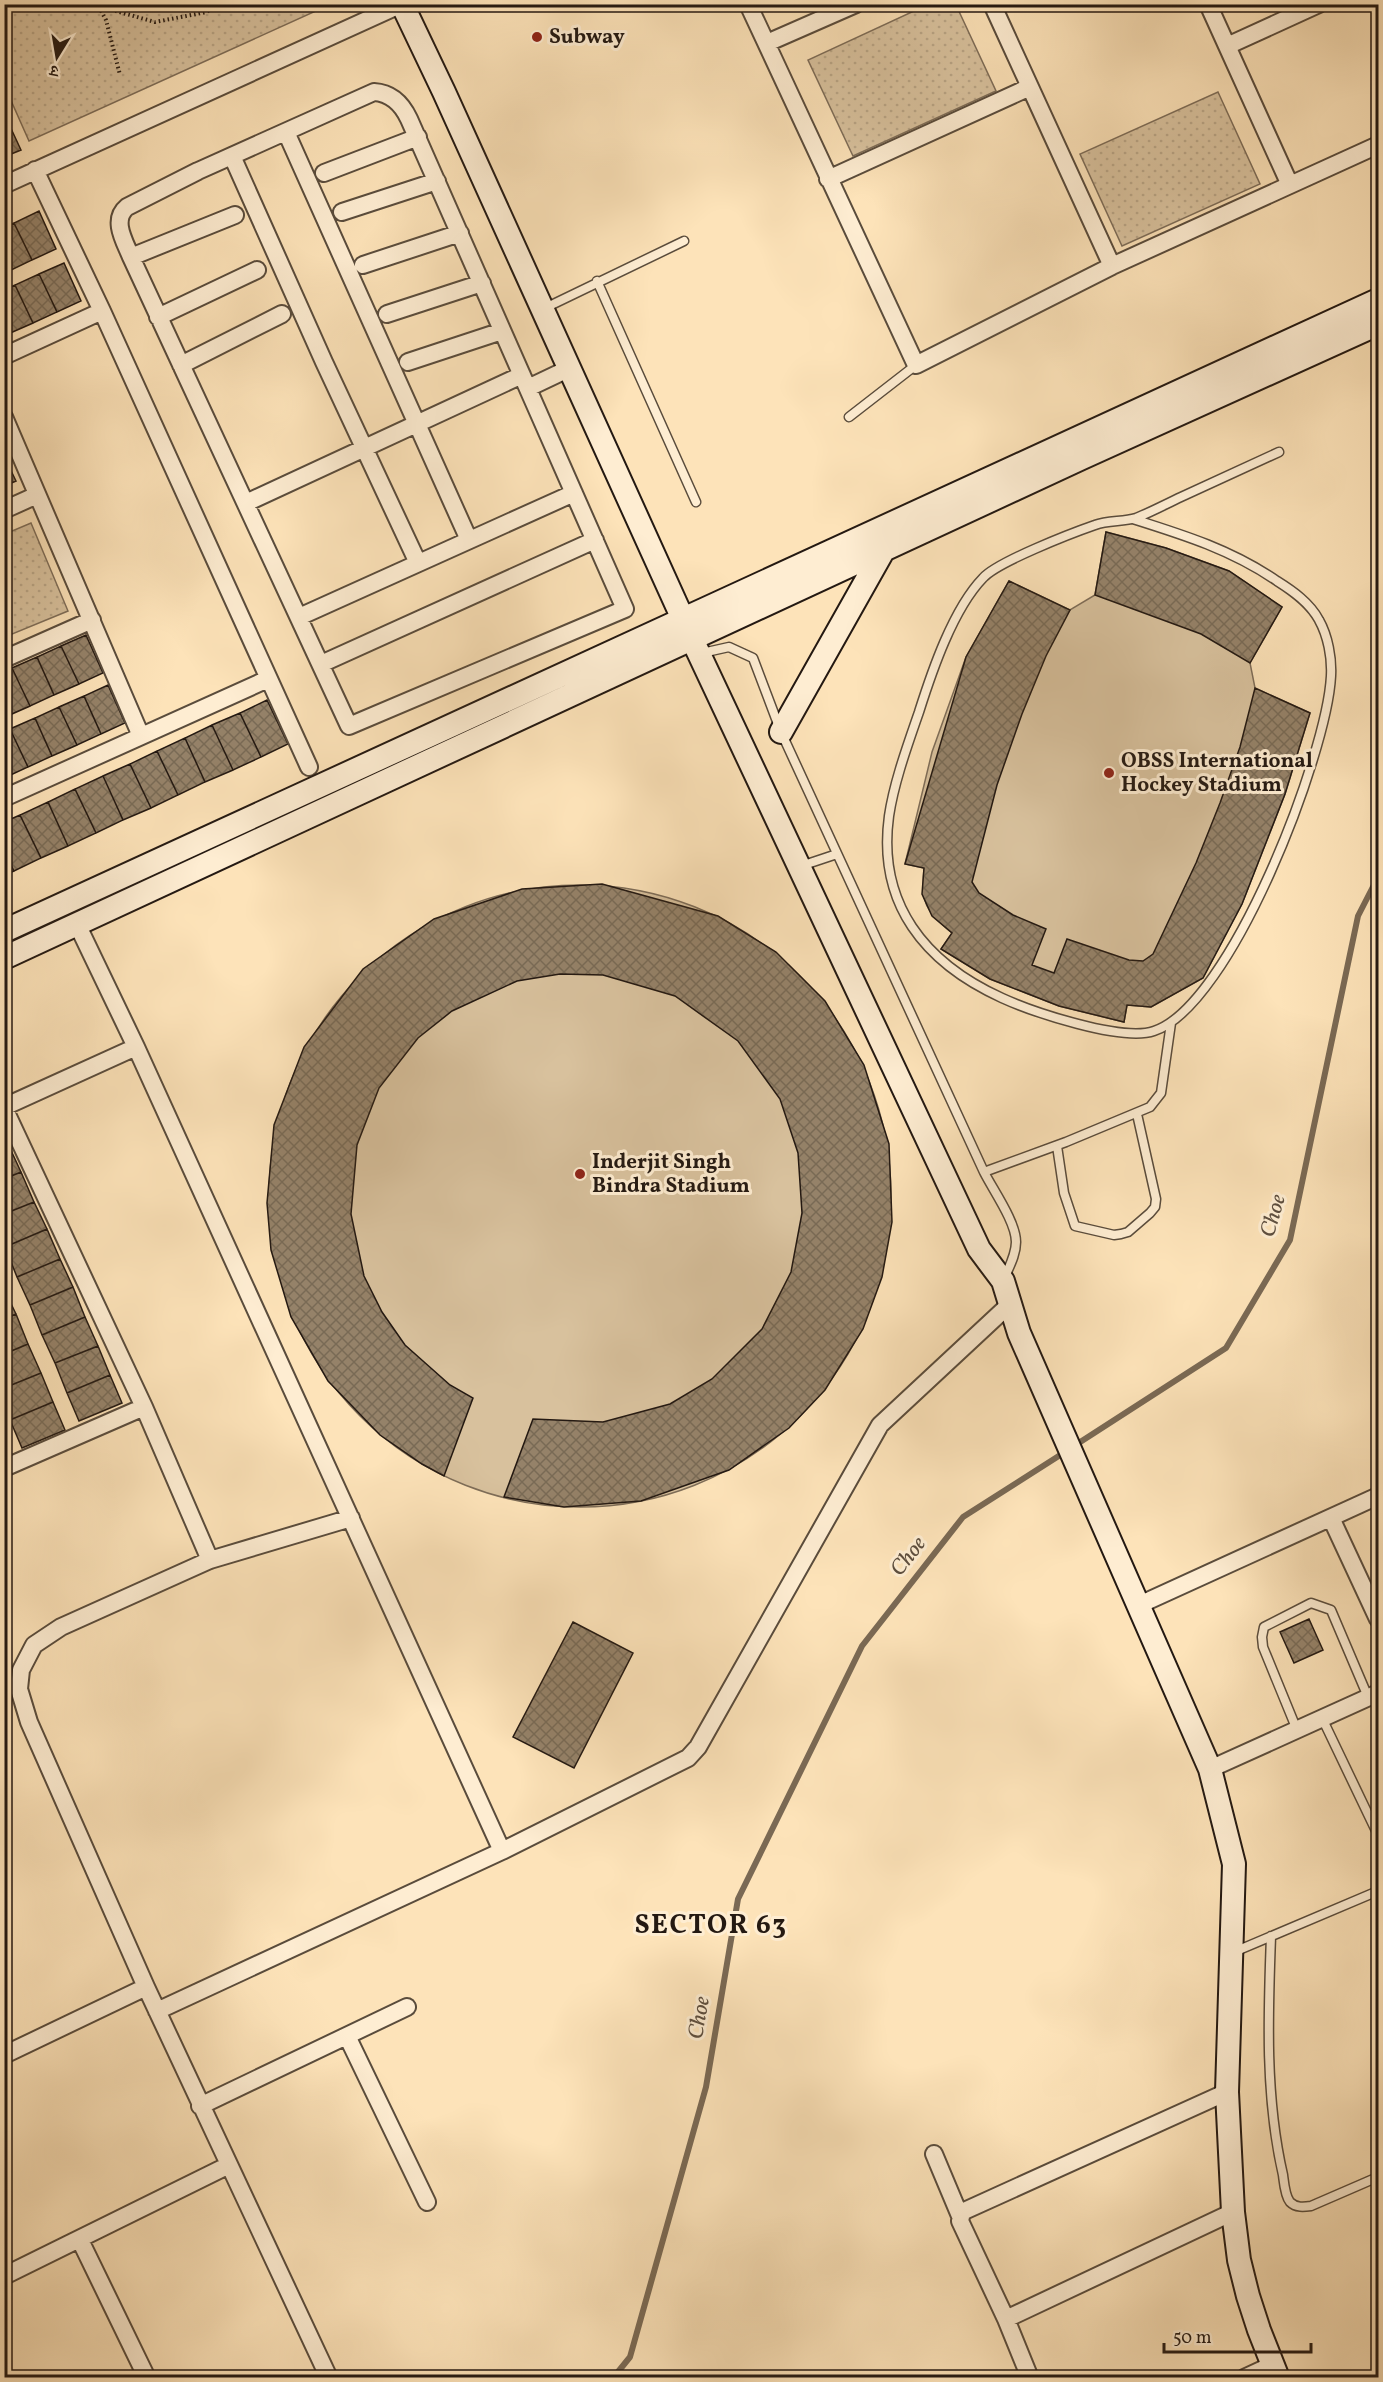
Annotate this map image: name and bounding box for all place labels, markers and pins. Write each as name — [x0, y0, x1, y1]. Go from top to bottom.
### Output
place label: Subway — [549, 23, 625, 52]
marker: Subway — [530, 30, 544, 44]
place label: OBSS International Hockey Stadium — [1121, 747, 1313, 800]
marker: OBSS International Hockey Stadium — [1102, 766, 1116, 780]
place label: Inderjit Singh Bindra Stadium — [592, 1148, 750, 1201]
marker: Inderjit Singh Bindra Stadium — [573, 1167, 587, 1181]

